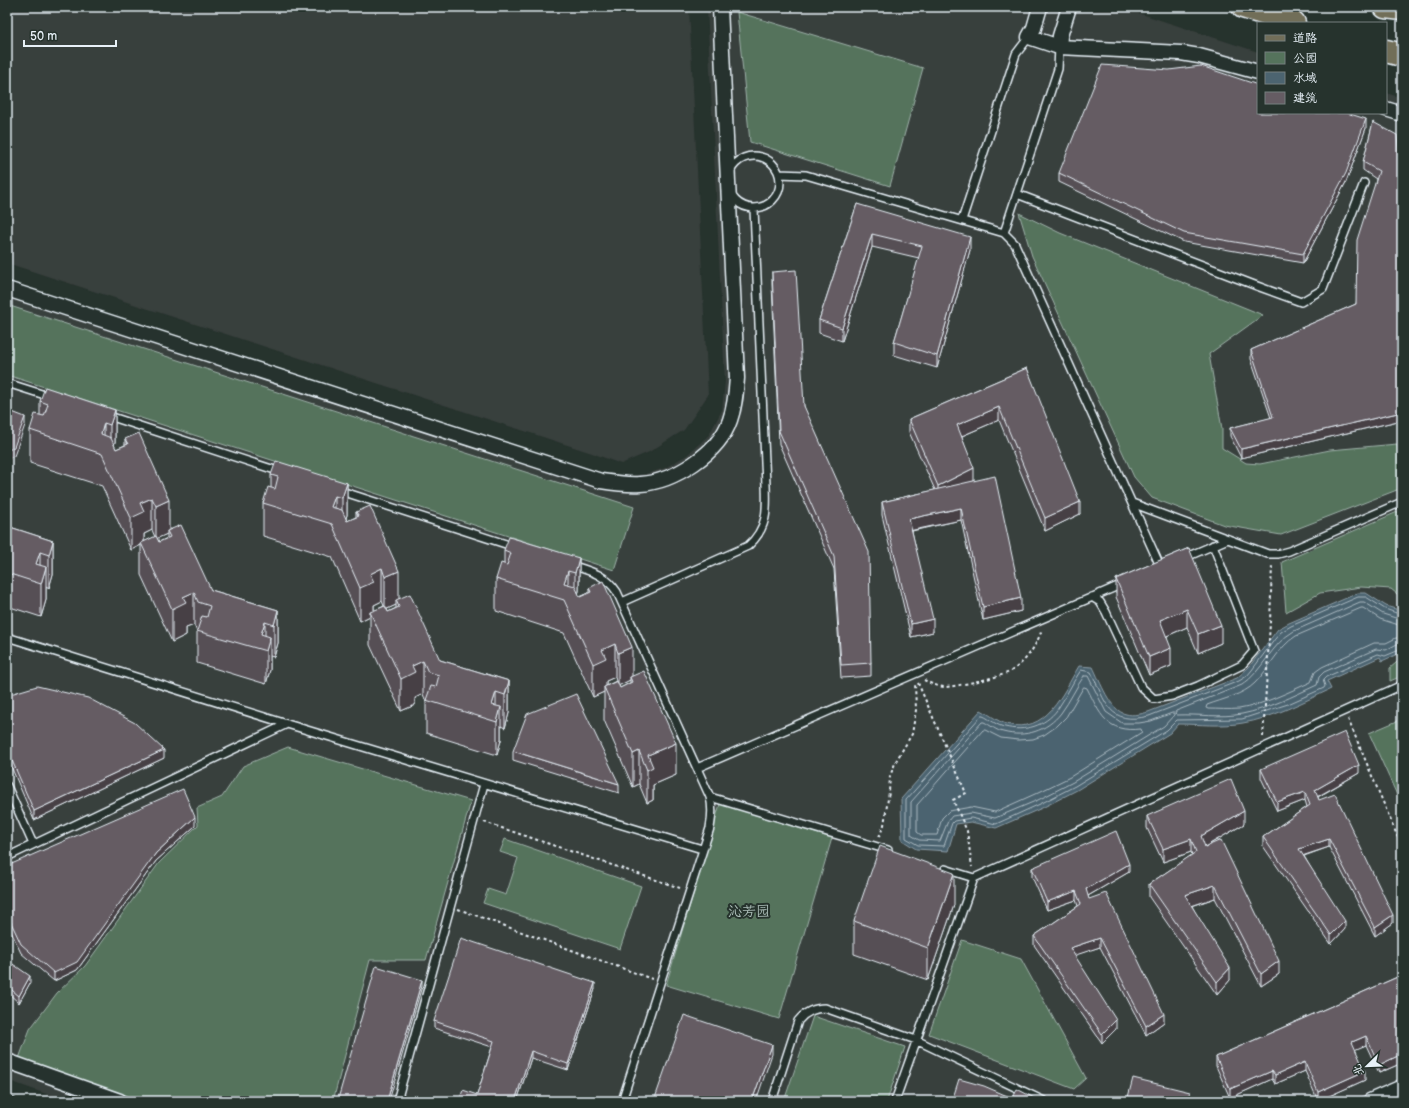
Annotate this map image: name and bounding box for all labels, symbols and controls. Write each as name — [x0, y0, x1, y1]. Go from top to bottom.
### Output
scale bar — [24, 22, 116, 48]
legend — [1257, 22, 1387, 114]
text: 50 m — [30, 29, 57, 44]
text: 道路 — [1293, 31, 1317, 46]
text: 公园 — [1293, 51, 1317, 66]
text: 水域 — [1293, 71, 1317, 86]
text: 建筑 — [1293, 91, 1317, 106]
park label: 沁芳园 — [728, 903, 770, 920]
north arrow — [1347, 1046, 1387, 1086]
text: 北 — [1350, 1062, 1366, 1077]

